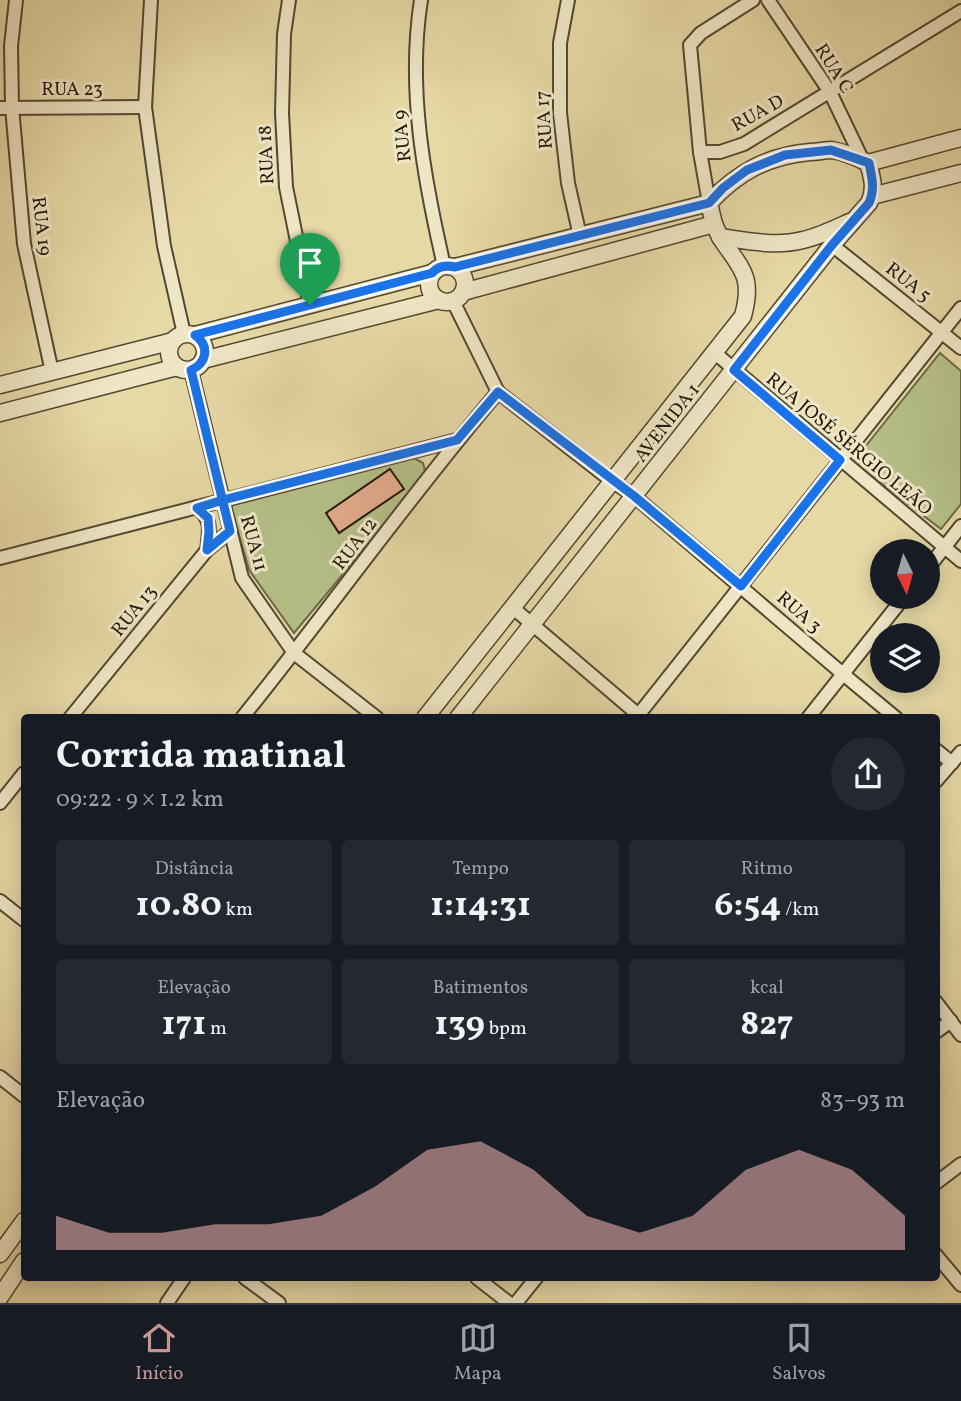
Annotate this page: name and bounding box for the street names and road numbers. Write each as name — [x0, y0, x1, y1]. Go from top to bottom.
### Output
street label: RUA C — [808, 39, 859, 99]
street label: RUA 23 — [41, 77, 103, 103]
street label: RUA D — [727, 89, 789, 139]
street label: RUA 17 — [530, 90, 560, 150]
street label: RUA 9 — [387, 108, 419, 163]
street label: RUA 18 — [252, 125, 282, 185]
street label: RUA 19 — [24, 195, 58, 257]
street label: RUA 5 — [880, 257, 936, 309]
street label: RUA JOSÉ SÉRGIO LEÃO — [760, 367, 938, 522]
street label: AVENIDA 1 — [628, 378, 707, 468]
street label: RUA 12 — [327, 512, 384, 576]
street label: RUA 11 — [233, 513, 273, 575]
street label: RUA 13 — [106, 580, 163, 643]
street label: RUA 3 — [771, 586, 827, 639]

